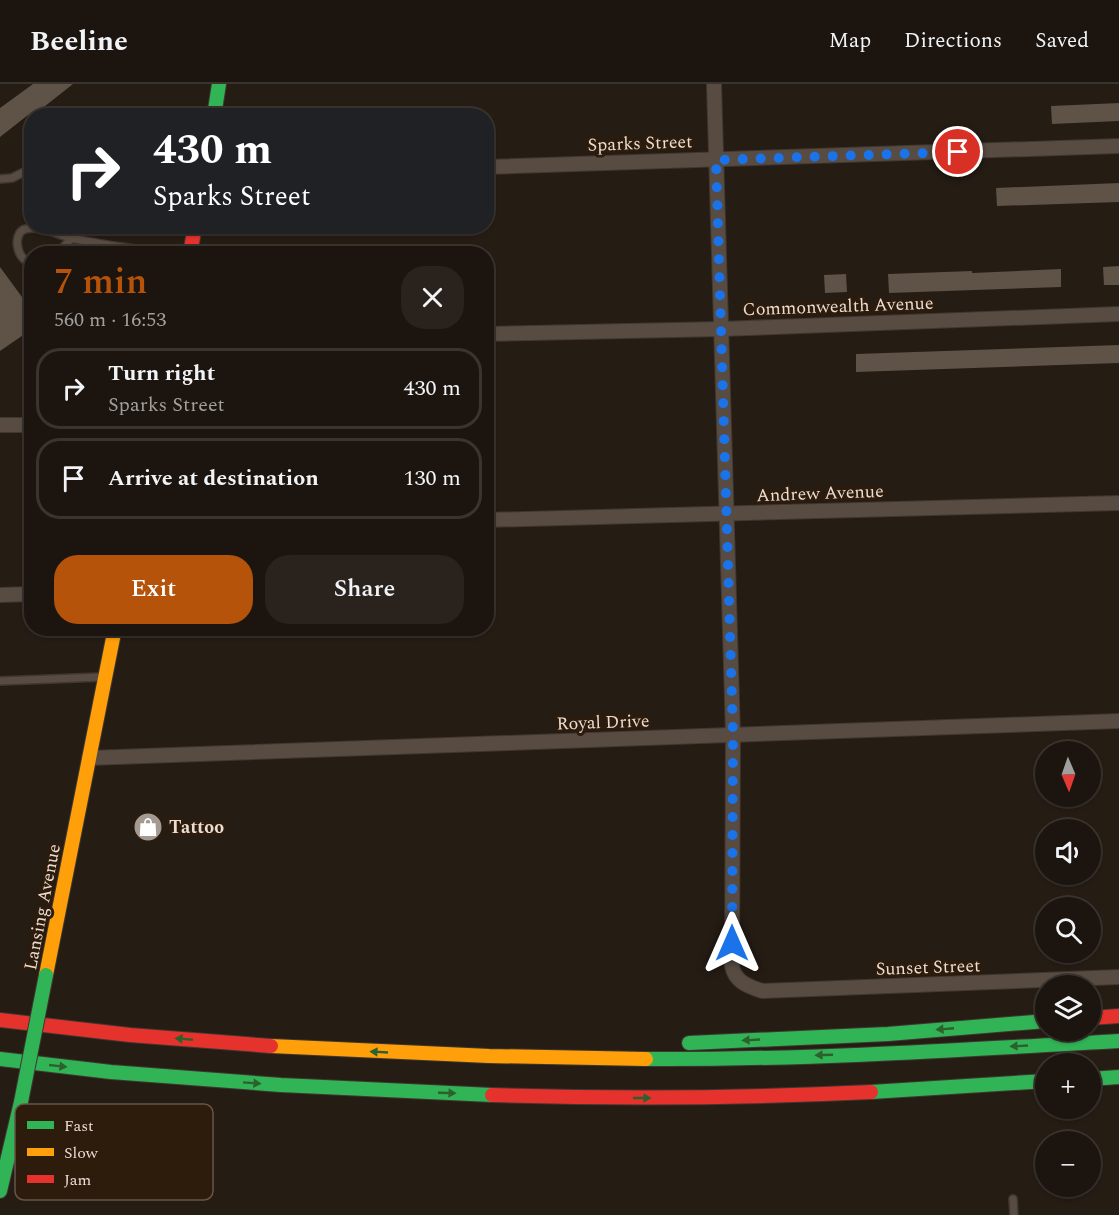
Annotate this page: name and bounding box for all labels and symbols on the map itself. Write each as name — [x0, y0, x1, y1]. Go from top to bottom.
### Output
pin — [932, 126, 983, 177]
street label: Sparks Street — [587, 128, 693, 159]
street label: Commonwealth Avenue — [742, 290, 934, 323]
street label: Andrew Avenue — [756, 478, 884, 509]
street label: Royal Drive — [556, 707, 650, 738]
north arrow — [1035, 741, 1101, 807]
shop icon: Tattoo — [132, 811, 164, 843]
place label: Tattoo — [169, 814, 224, 841]
street label: Lansing Avenue — [17, 842, 68, 973]
position arrow — [700, 911, 764, 975]
street label: Sunset Street — [875, 952, 981, 983]
one-way arrow — [936, 1024, 955, 1034]
one-way arrow — [175, 1035, 194, 1044]
one-way arrow — [741, 1036, 760, 1045]
one-way arrow — [1009, 1042, 1028, 1051]
one-way arrow — [369, 1048, 388, 1057]
one-way arrow — [814, 1051, 833, 1060]
one-way arrow — [49, 1061, 68, 1071]
one-way arrow — [243, 1078, 262, 1087]
one-way arrow — [437, 1089, 456, 1098]
one-way arrow — [632, 1093, 651, 1103]
legend — [15, 1104, 213, 1200]
text: Fast — [64, 1114, 94, 1138]
text: Slow — [64, 1141, 99, 1165]
text: Jam — [64, 1168, 92, 1192]

